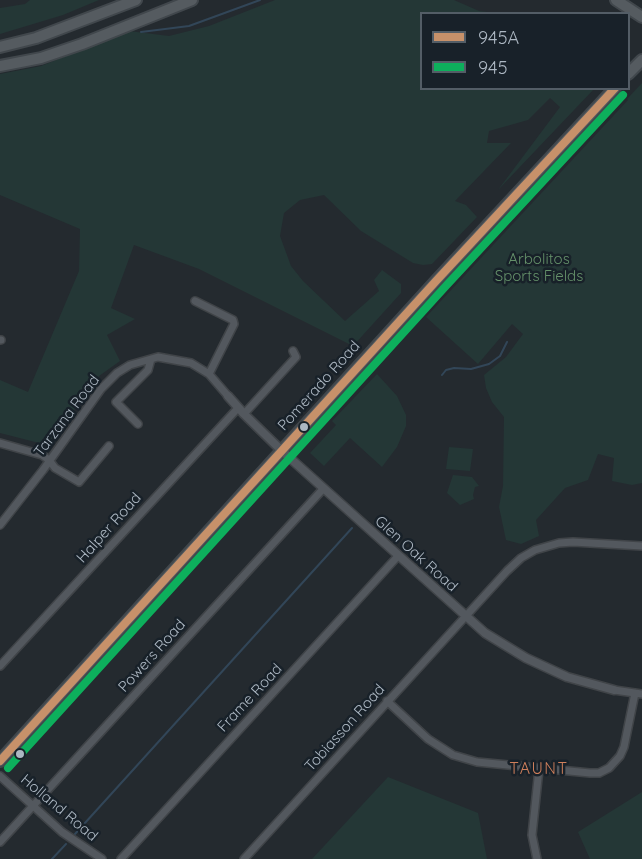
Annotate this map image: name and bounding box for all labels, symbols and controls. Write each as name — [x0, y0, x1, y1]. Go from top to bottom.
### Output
legend — [420, 12, 630, 90]
text: 945A — [478, 26, 519, 49]
text: 945 — [478, 56, 507, 79]
park label: Arbolitos Sports Fields — [495, 250, 583, 285]
street label: Pomerado Road — [274, 338, 364, 434]
street label: Tarzana Road — [30, 372, 104, 460]
unlabelled marker — [298, 421, 310, 433]
street label: Halper Road — [73, 489, 145, 567]
street label: Glen Oak Road — [371, 512, 461, 596]
street label: Powers Road — [115, 616, 189, 696]
street label: Frame Road — [214, 660, 286, 736]
street label: Tobiasson Road — [301, 681, 389, 775]
unlabelled marker — [14, 748, 26, 760]
district label: TAUNT — [509, 759, 569, 779]
street label: Holland Road — [17, 771, 101, 845]

